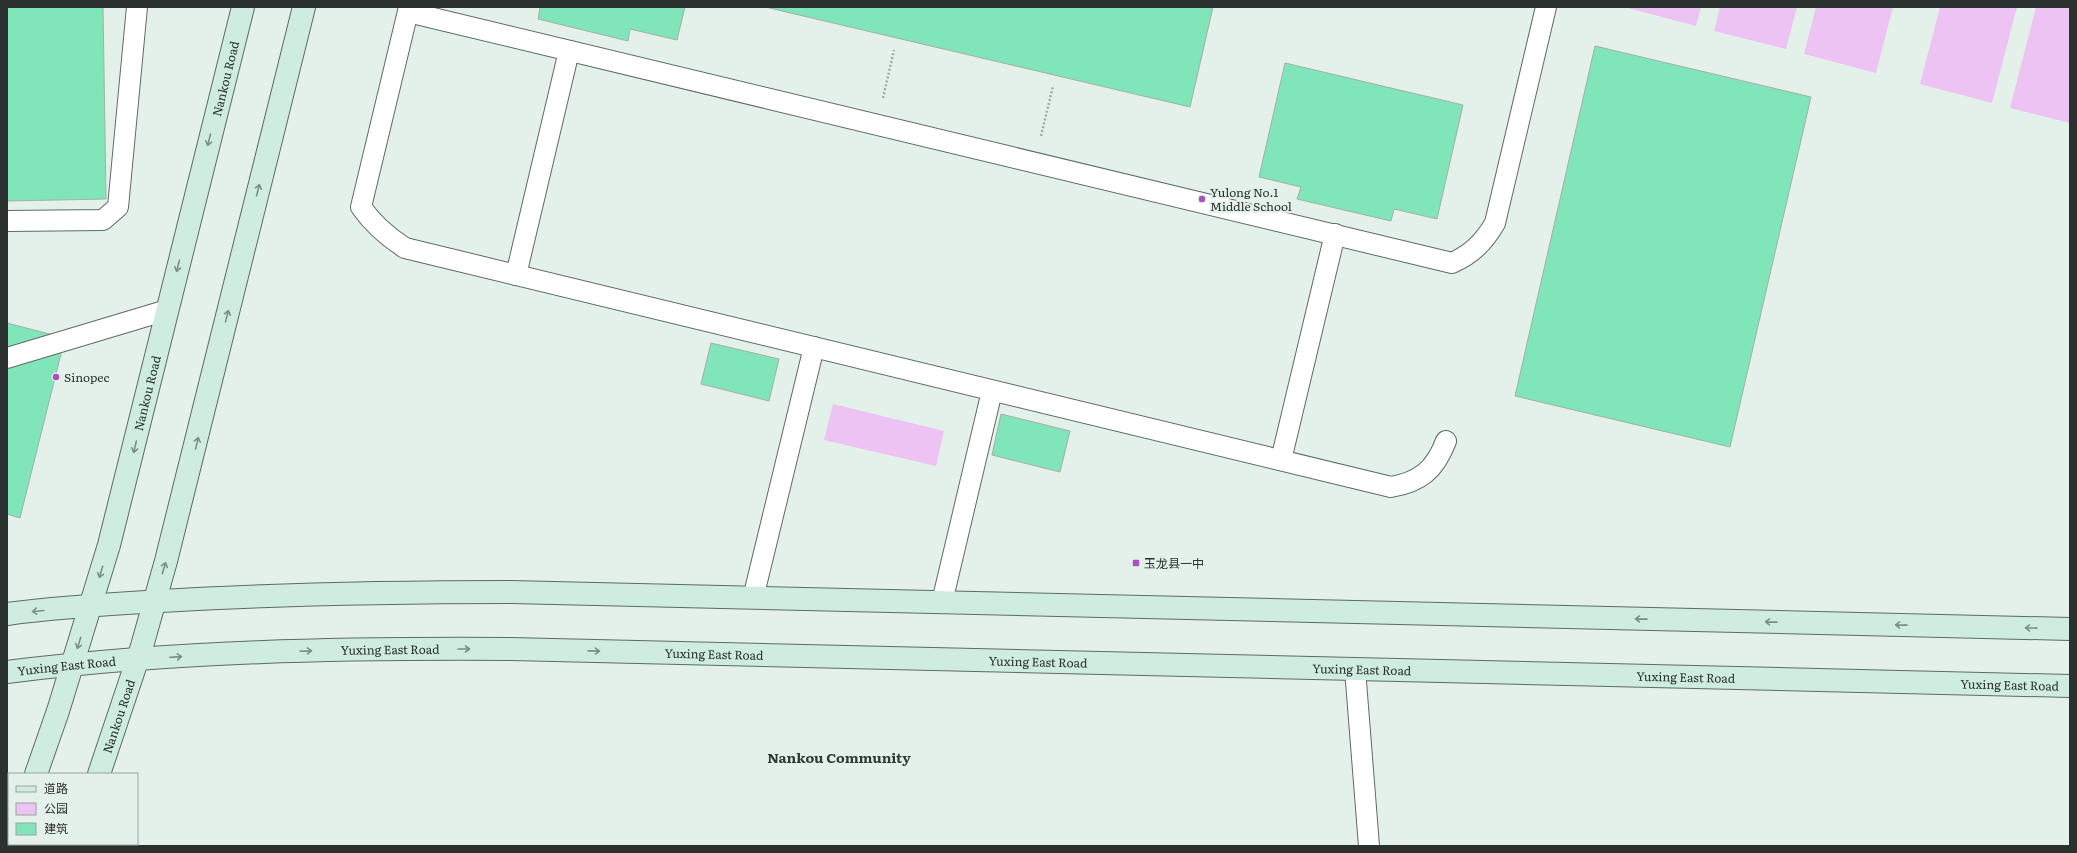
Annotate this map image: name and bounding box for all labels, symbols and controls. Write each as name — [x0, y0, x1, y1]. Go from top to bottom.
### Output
street label: Nankou Road — [207, 38, 243, 118]
one-way arrow — [205, 133, 213, 146]
place label: Yulong No.1 Middle School — [1210, 183, 1292, 215]
one-way arrow — [255, 184, 263, 197]
marker: Yulong No.1 Middle School — [1197, 194, 1207, 204]
one-way arrow — [173, 259, 181, 272]
one-way arrow — [224, 310, 231, 323]
street label: Nankou Road — [129, 353, 165, 433]
place label: Sinopec — [64, 368, 110, 386]
marker: Sinopec — [51, 372, 61, 382]
one-way arrow — [193, 436, 201, 449]
one-way arrow — [131, 440, 138, 453]
place label: 玉龙县一中 — [1144, 554, 1204, 572]
marker: 玉龙县一中 — [1131, 558, 1141, 568]
one-way arrow — [161, 562, 169, 575]
one-way arrow — [97, 566, 104, 579]
one-way arrow — [32, 608, 45, 615]
one-way arrow — [1635, 615, 1648, 623]
one-way arrow — [1765, 618, 1778, 626]
one-way arrow — [1895, 621, 1908, 629]
one-way arrow — [2025, 624, 2038, 632]
one-way arrow — [75, 637, 82, 650]
street label: Yuxing East Road — [341, 640, 440, 659]
street label: Yuxing East Road — [664, 644, 764, 664]
one-way arrow — [457, 645, 470, 653]
one-way arrow — [299, 647, 312, 654]
one-way arrow — [587, 647, 600, 655]
street label: Yuxing East Road — [988, 651, 1088, 672]
street label: Yuxing East Road — [16, 652, 117, 680]
one-way arrow — [169, 653, 182, 660]
street label: Yuxing East Road — [1312, 659, 1412, 679]
street label: Yuxing East Road — [1636, 667, 1736, 687]
street label: Yuxing East Road — [1960, 674, 2060, 695]
street label: Nankou Road — [98, 676, 139, 756]
district label: Nankou Community — [767, 747, 911, 767]
legend — [8, 773, 138, 845]
text: 道路 — [44, 779, 68, 797]
text: 公园 — [44, 799, 68, 817]
text: 建筑 — [44, 819, 68, 837]

